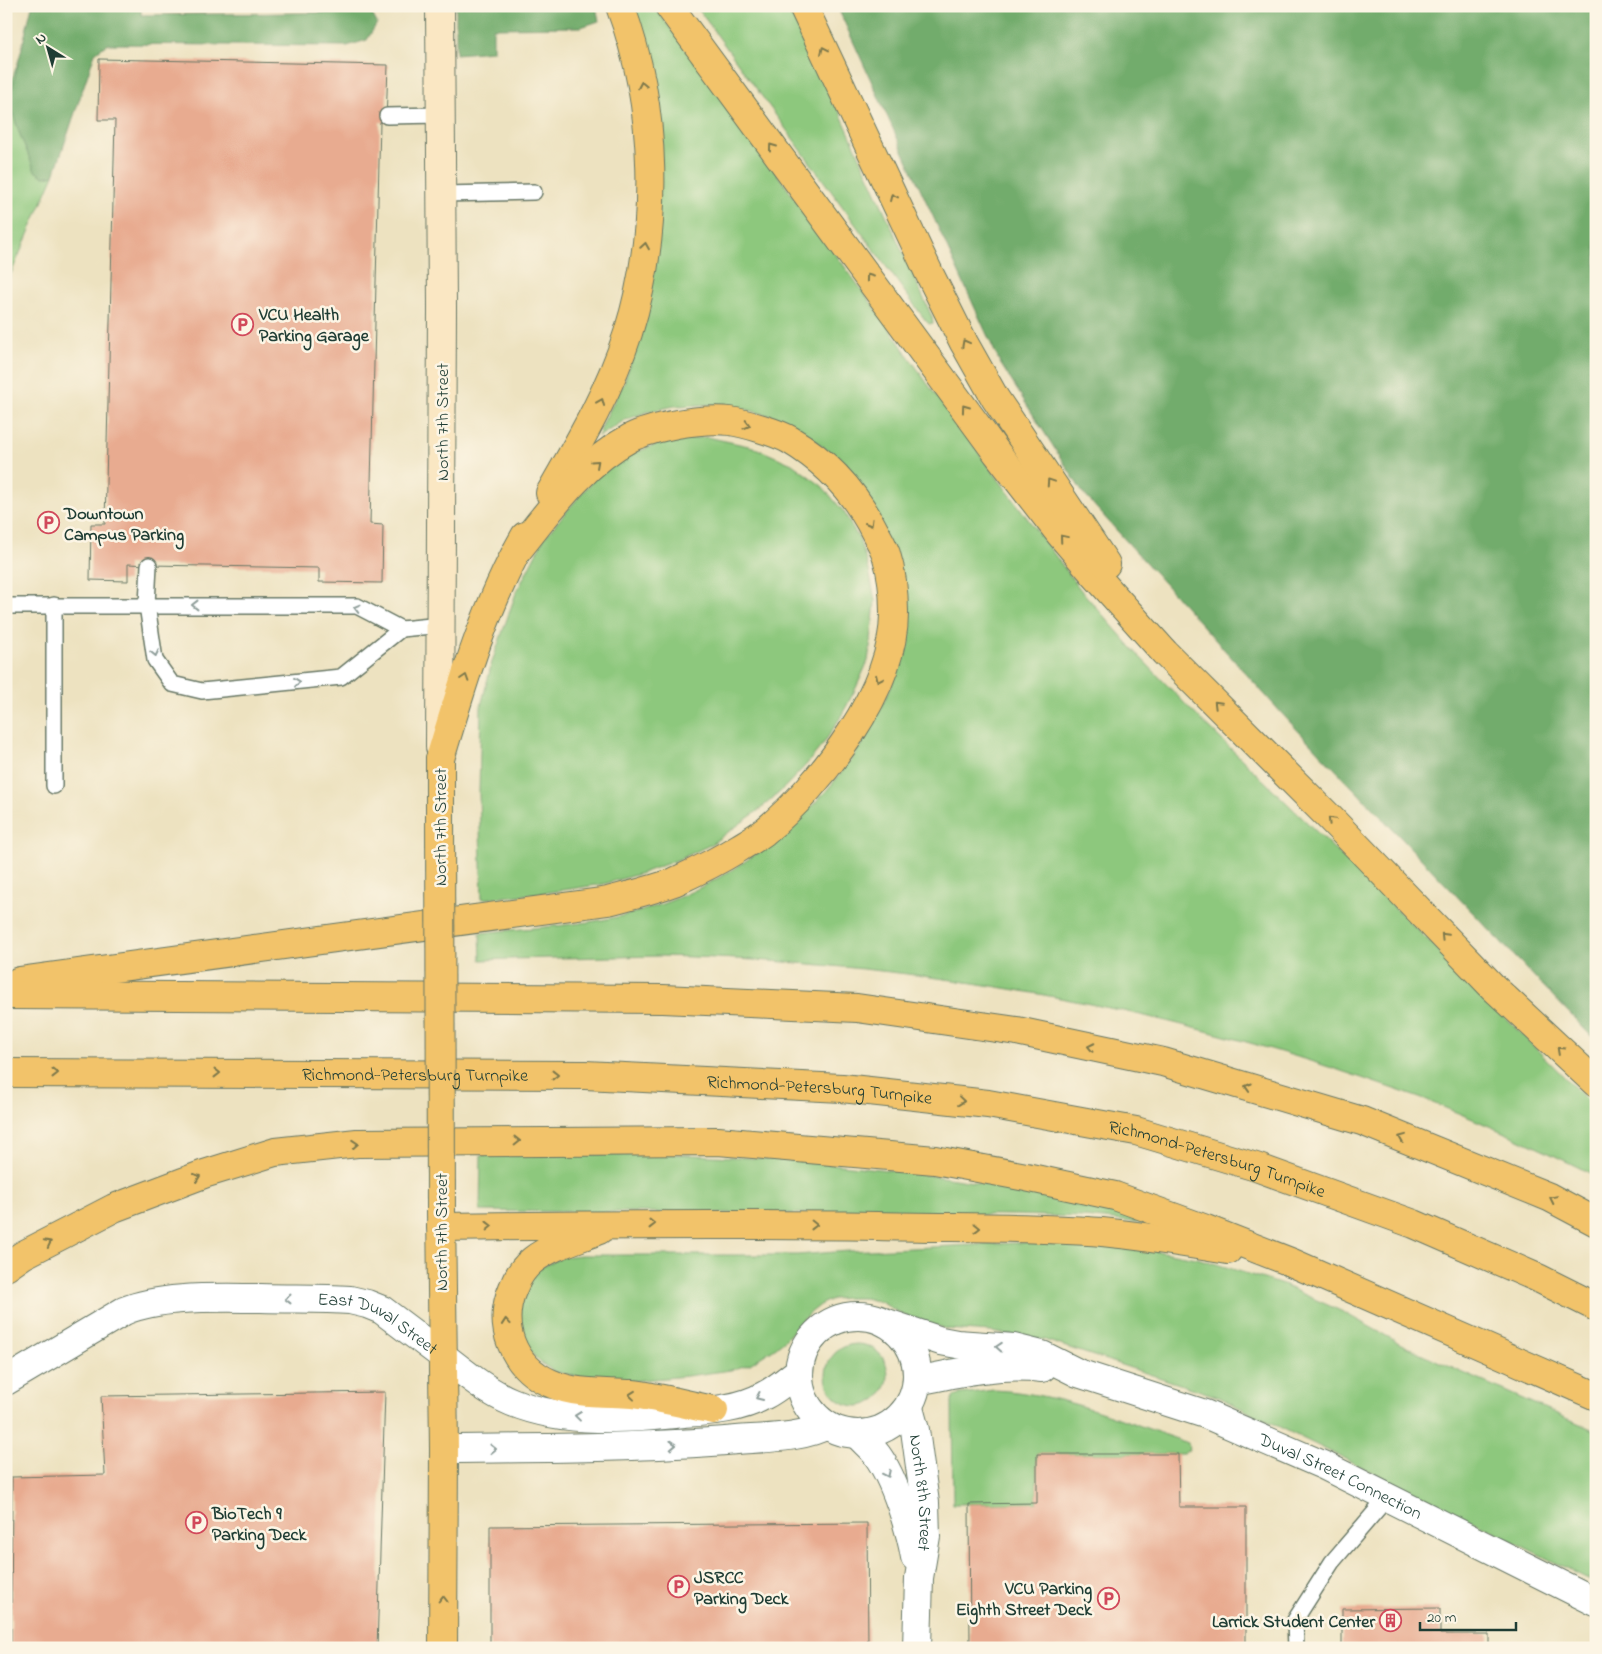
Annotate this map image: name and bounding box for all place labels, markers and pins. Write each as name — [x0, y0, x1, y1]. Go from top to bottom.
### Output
place label: VCU Health Parking Garage — [258, 303, 370, 351]
parking icon: VCU Health Parking Garage — [231, 312, 255, 336]
place label: Downtown Campus Parking — [63, 502, 184, 550]
parking icon: Downtown Campus Parking — [36, 511, 60, 535]
place label: BioTech 9 Parking Deck — [211, 1502, 308, 1550]
parking icon: BioTech 9 Parking Deck — [184, 1511, 208, 1535]
place label: JSRCC Parking Deck — [694, 1566, 790, 1614]
parking icon: JSRCC Parking Deck — [666, 1575, 690, 1599]
place label: VCU Parking Eighth Street Deck — [956, 1577, 1093, 1625]
parking icon: VCU Parking Eighth Street Deck — [1096, 1586, 1120, 1610]
building icon: Larrick Student Center — [1379, 1609, 1403, 1633]
place label: Larrick Student Center — [1212, 1610, 1375, 1636]

